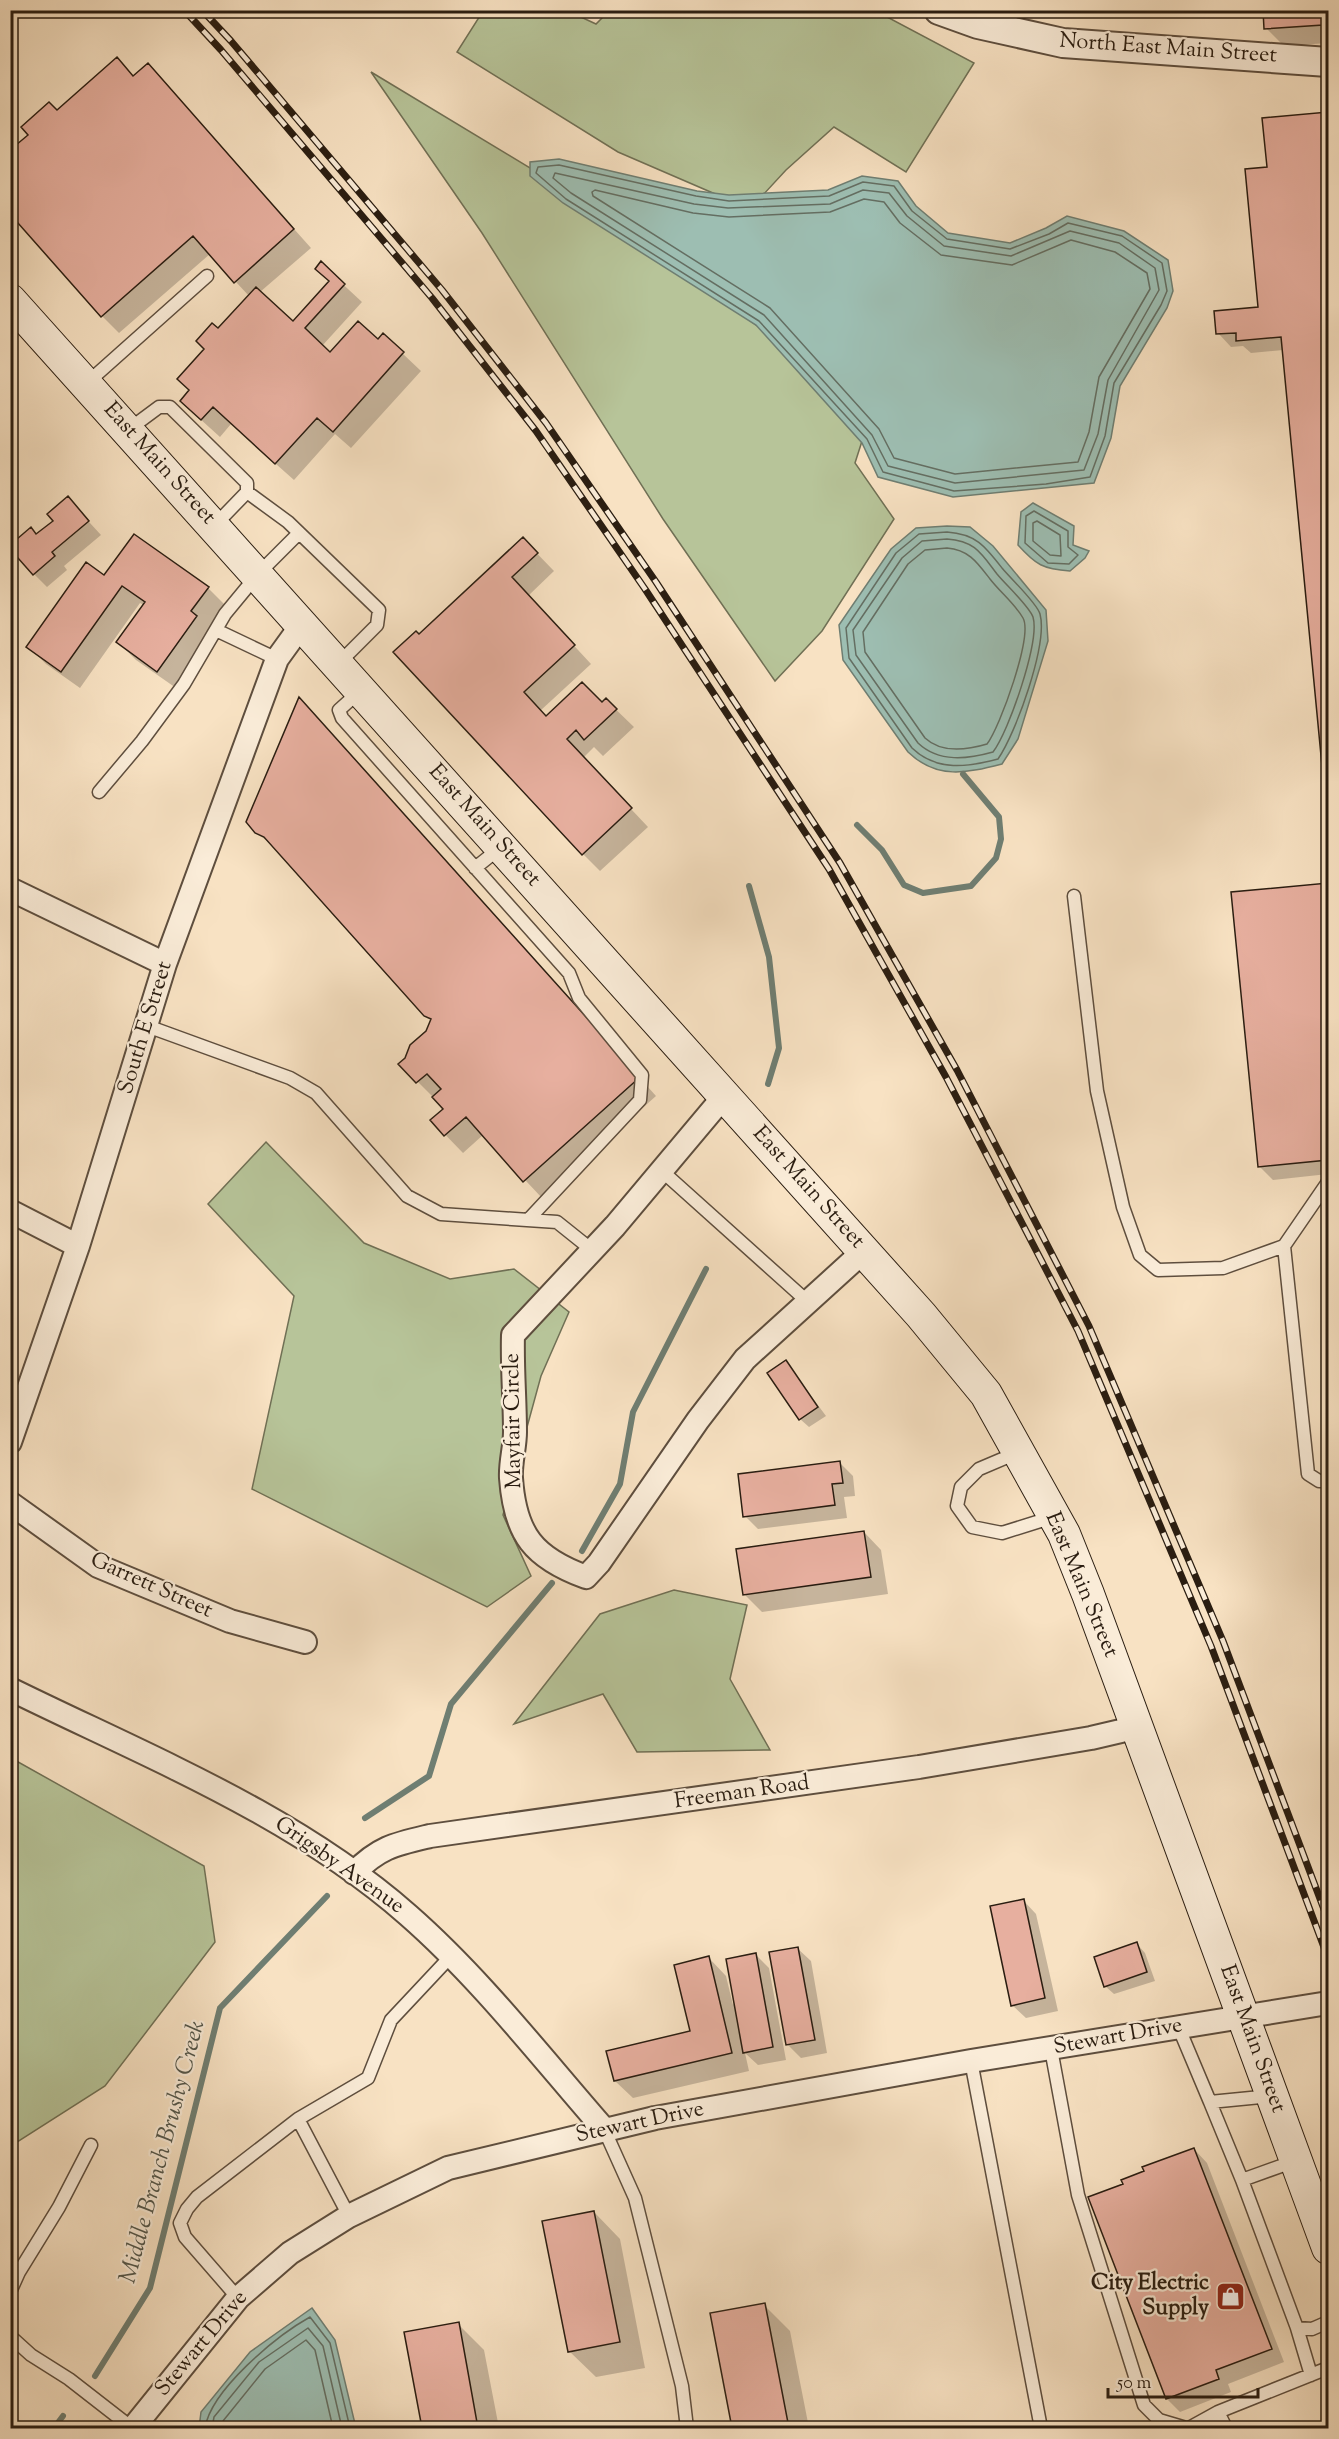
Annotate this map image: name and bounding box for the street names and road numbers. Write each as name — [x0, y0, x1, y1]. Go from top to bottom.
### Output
street label: North East Main Street — [1058, 25, 1278, 73]
street label: East Main Street — [95, 396, 223, 533]
street label: East Main Street — [420, 758, 548, 895]
street label: South E Street — [111, 957, 182, 1099]
street label: East Main Street — [744, 1120, 872, 1257]
street label: Mayfair Circle — [497, 1353, 531, 1489]
street label: East Main Street — [1036, 1507, 1126, 1663]
street label: Garrett Street — [85, 1545, 218, 1627]
street label: Freeman Road — [672, 1768, 812, 1818]
street label: Grigsby Avenue — [268, 1809, 410, 1923]
street label: East Main Street — [1210, 1961, 1294, 2118]
street label: Stewart Drive — [1051, 2010, 1185, 2064]
street label: Stewart Drive — [573, 2094, 707, 2152]
street label: Stewart Drive — [148, 2284, 256, 2404]

